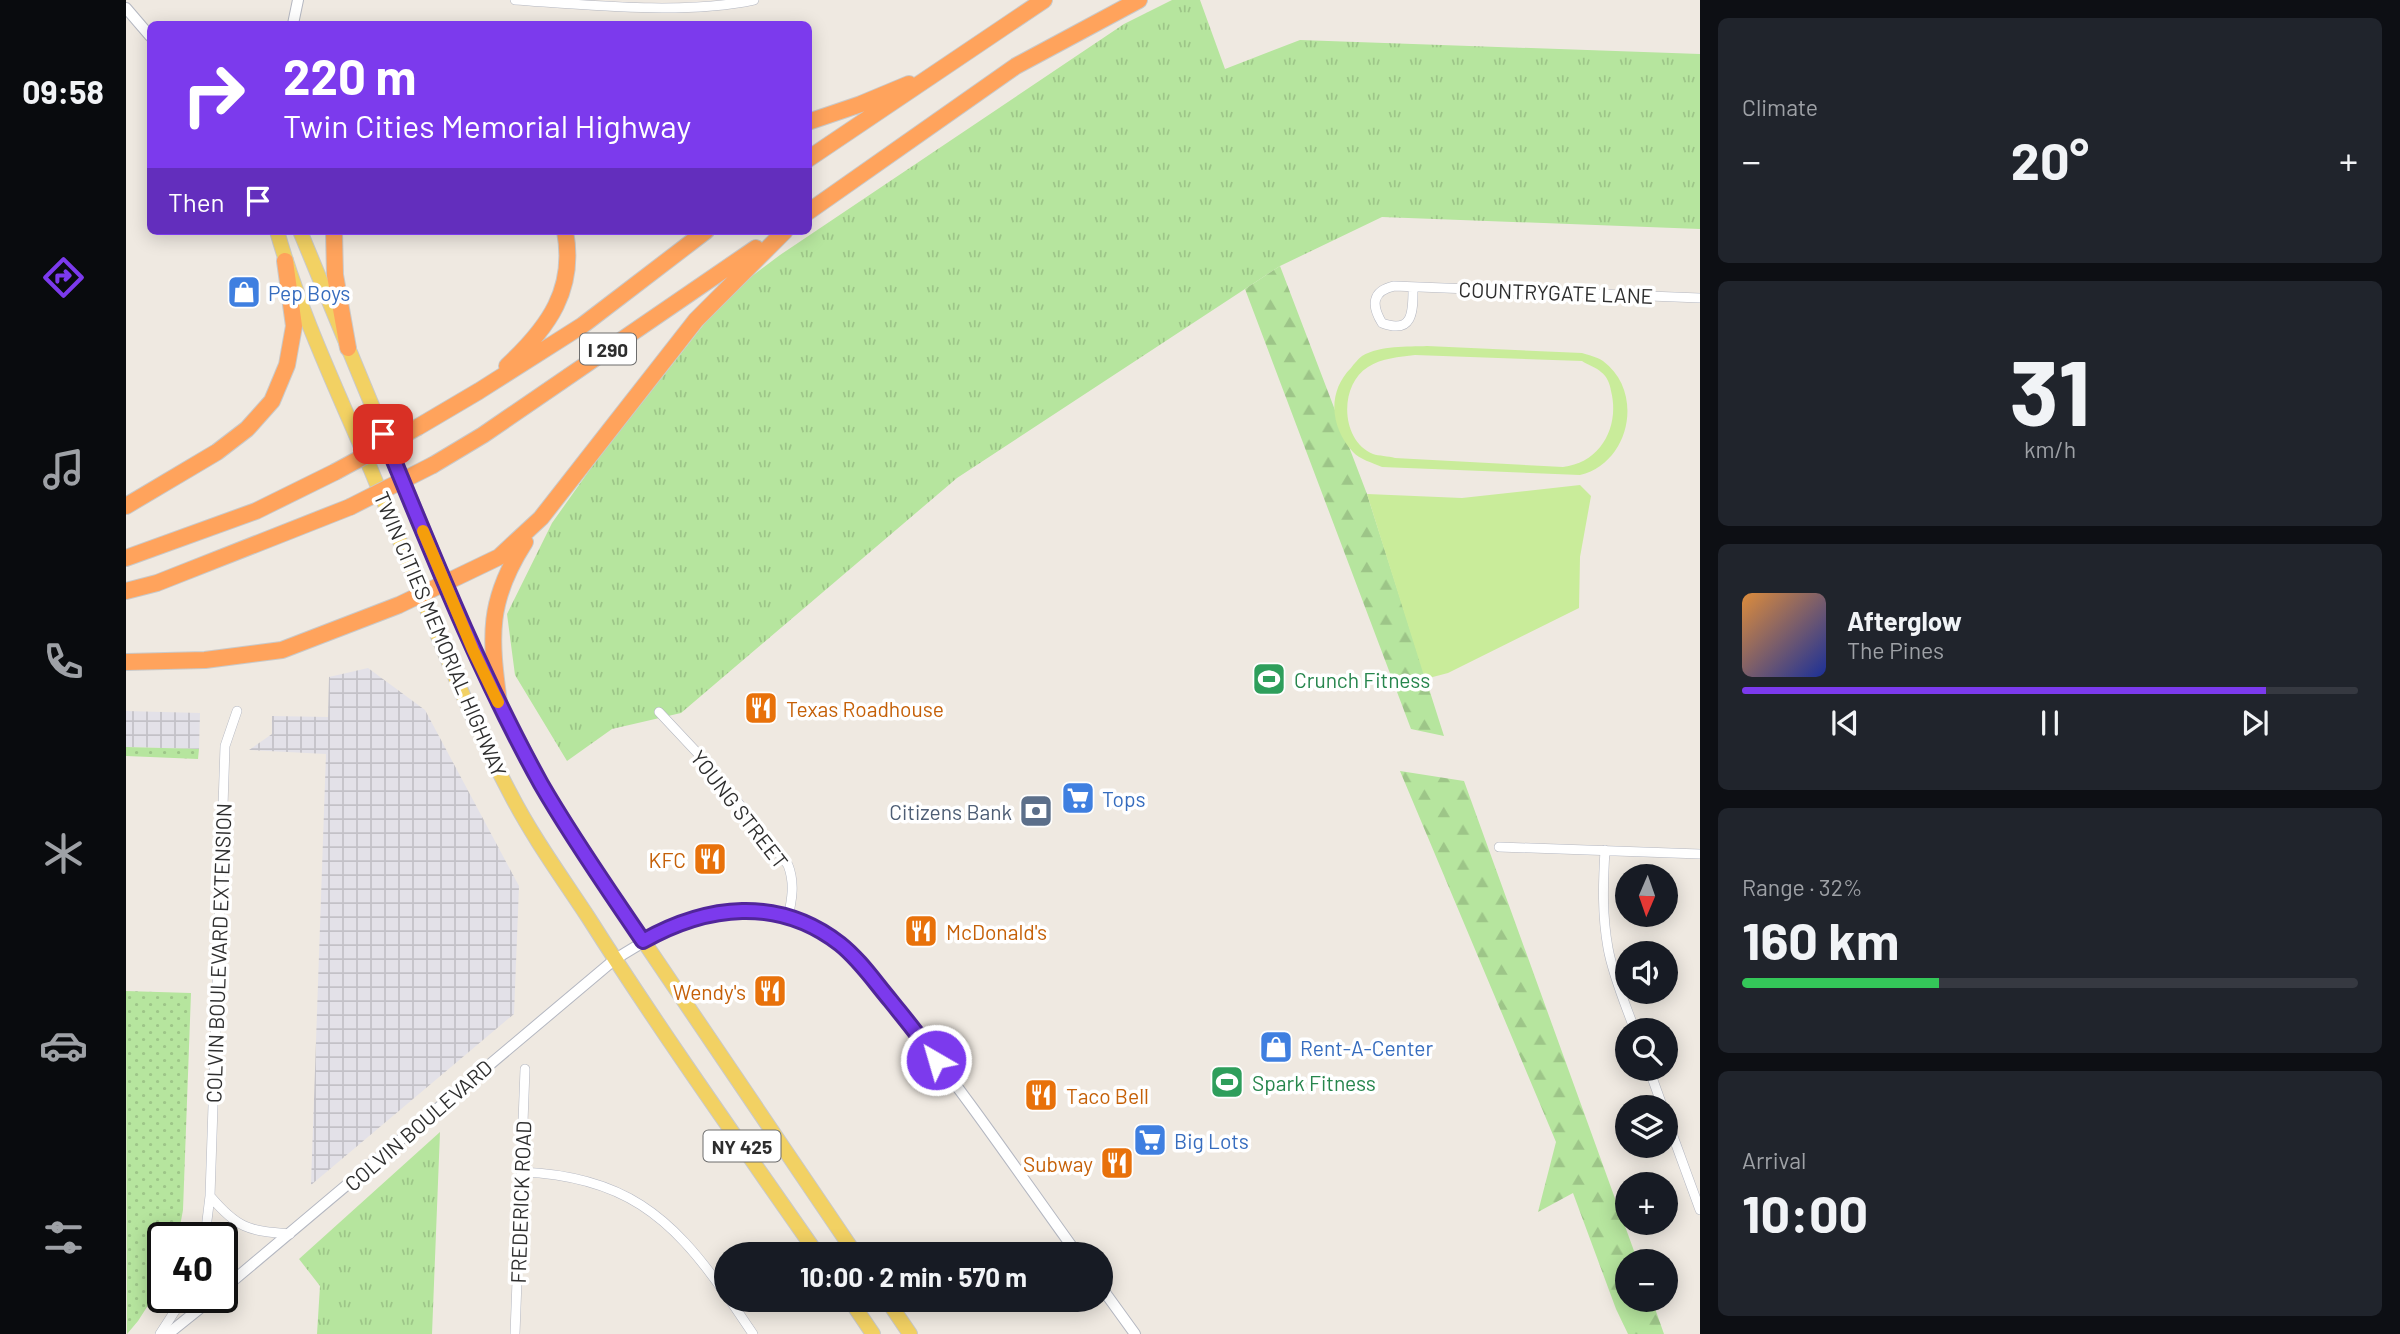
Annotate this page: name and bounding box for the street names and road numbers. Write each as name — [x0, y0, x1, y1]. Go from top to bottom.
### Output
street label: COUNTRYGATE LANE — [1458, 276, 1654, 308]
road number: I 290 — [580, 334, 636, 364]
street label: TWIN CITIES MEMORIAL HIGHWAY — [369, 488, 513, 780]
street label: YOUNG STREET — [686, 745, 794, 873]
street label: COLVIN BOULEVARD EXTENSION — [200, 803, 236, 1103]
street label: COLVIN BOULEVARD — [339, 1054, 497, 1196]
street label: FREDERICK ROAD — [505, 1120, 535, 1284]
road number: NY 425 — [704, 1130, 780, 1162]

